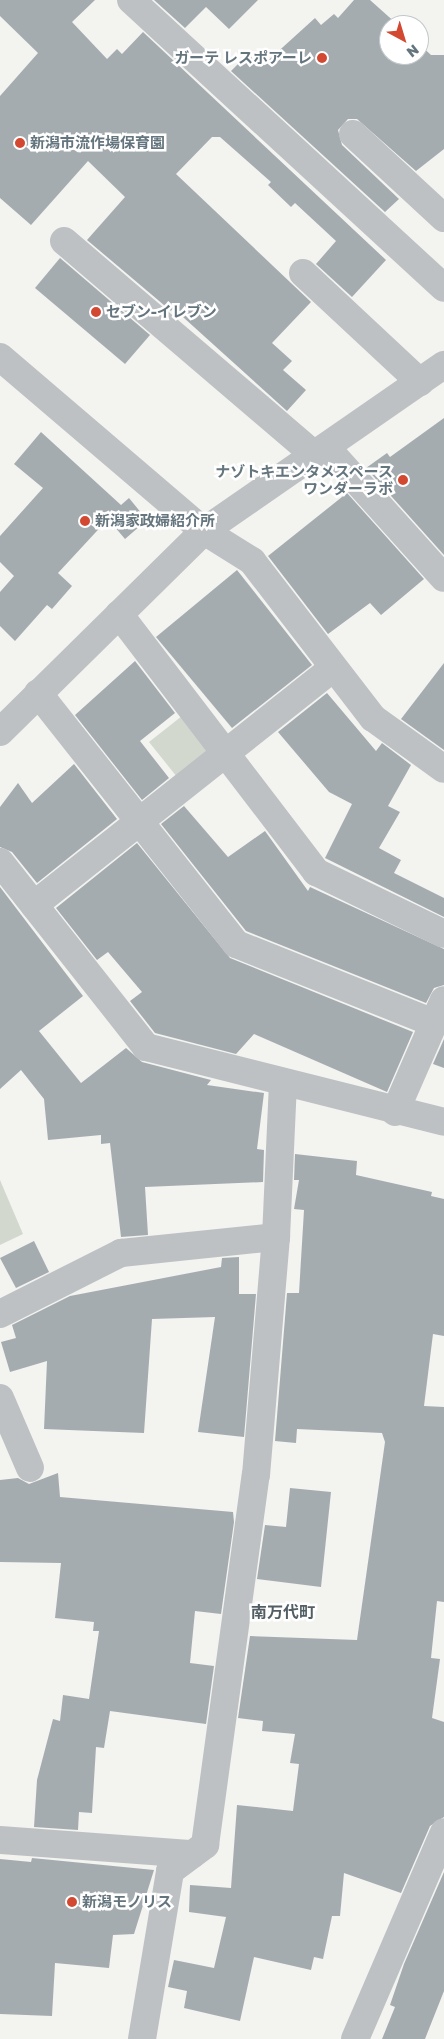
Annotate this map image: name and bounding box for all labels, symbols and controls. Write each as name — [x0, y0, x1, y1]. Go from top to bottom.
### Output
north arrow — [379, 15, 429, 65]
text: N — [404, 41, 423, 61]
place label: ガーテ レスポアーレ — [174, 49, 312, 67]
marker: ガーテ レスポアーレ — [316, 52, 328, 64]
place label: 新潟市流作場保育園 — [30, 134, 165, 152]
marker: 新潟市流作場保育園 — [14, 137, 26, 149]
place label: セブン-イレブン — [106, 303, 217, 321]
marker: セブン-イレブン — [90, 306, 102, 318]
place label: ナゾトキエンタメスペース ワンダーラボ — [213, 462, 393, 497]
marker: ナゾトキエンタメスペース ワンダーラボ — [397, 474, 409, 486]
place label: 新潟家政婦紹介所 — [95, 512, 215, 530]
marker: 新潟家政婦紹介所 — [79, 515, 91, 527]
district label: 南万代町 — [251, 1602, 315, 1622]
place label: 新潟モノリス — [82, 1893, 172, 1911]
marker: 新潟モノリス — [66, 1896, 78, 1908]

